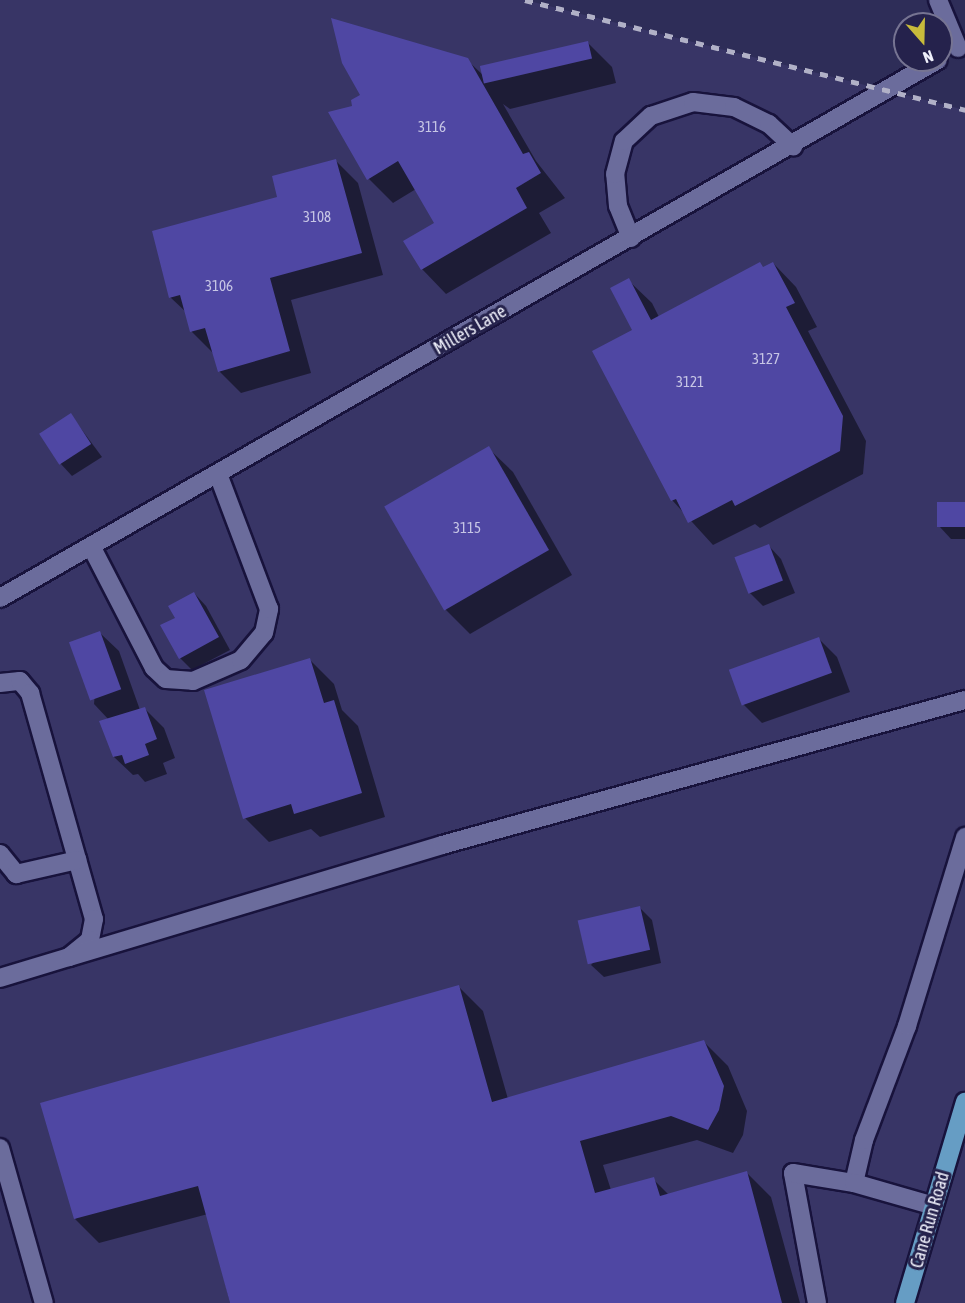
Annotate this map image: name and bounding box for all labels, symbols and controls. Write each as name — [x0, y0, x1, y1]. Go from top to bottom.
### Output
north arrow — [893, 12, 953, 72]
text: N — [921, 47, 936, 67]
house number: 3116 — [418, 118, 446, 136]
house number: 3108 — [303, 208, 331, 226]
house number: 3106 — [205, 277, 233, 295]
street label: Millers Lane — [430, 301, 510, 359]
house number: 3127 — [752, 350, 780, 368]
house number: 3121 — [676, 373, 704, 391]
house number: 3115 — [453, 519, 481, 537]
street label: Cane Run Road — [906, 1169, 954, 1271]

